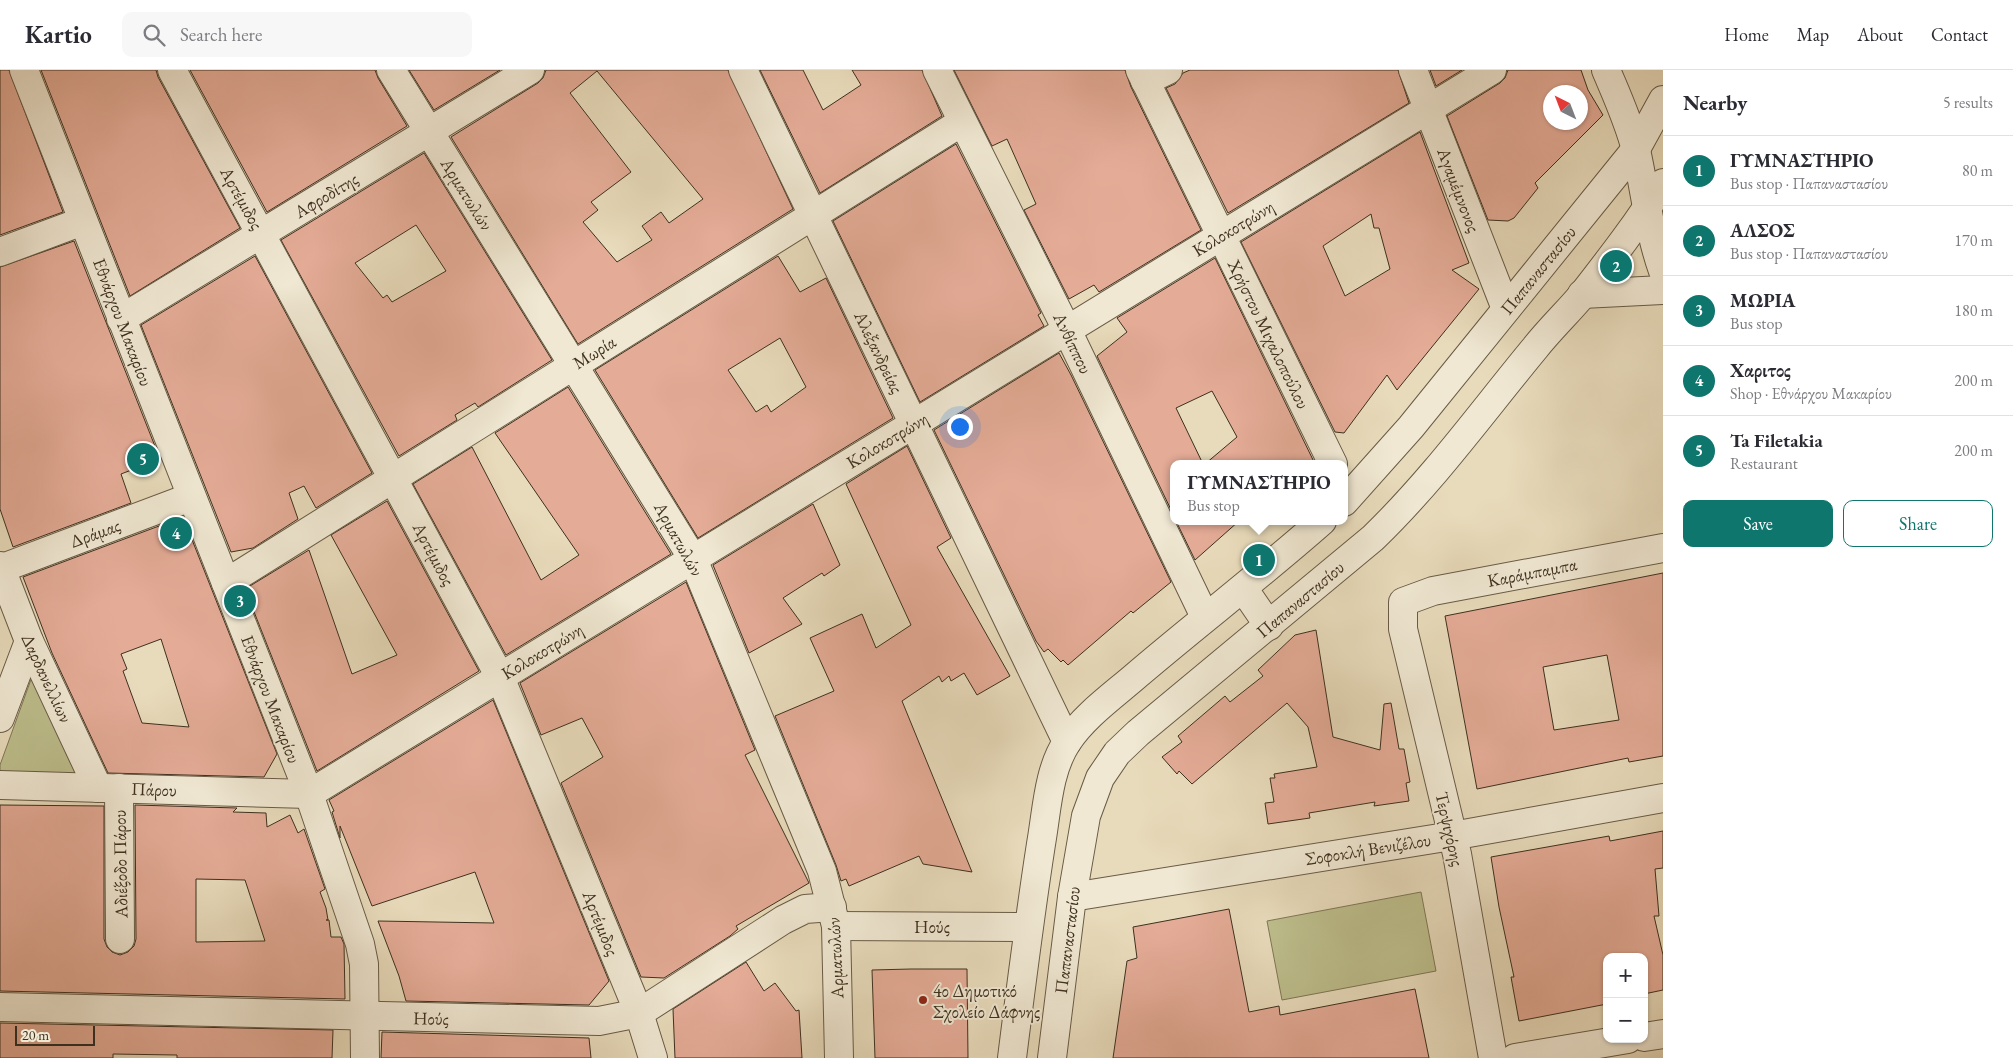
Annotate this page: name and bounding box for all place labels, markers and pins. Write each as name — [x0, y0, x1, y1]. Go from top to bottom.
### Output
pin: 2 — [1600, 247, 1632, 285]
pin: 5 — [127, 440, 159, 478]
pin: 4 — [160, 514, 192, 552]
pin: 1 — [1243, 541, 1275, 579]
pin: 3 — [224, 582, 256, 620]
place label: 4ο Δημοτικό Σχολείο Δάφνης — [933, 979, 1040, 1023]
marker: 4ο Δημοτικό Σχολείο Δάφνης — [917, 994, 929, 1006]

